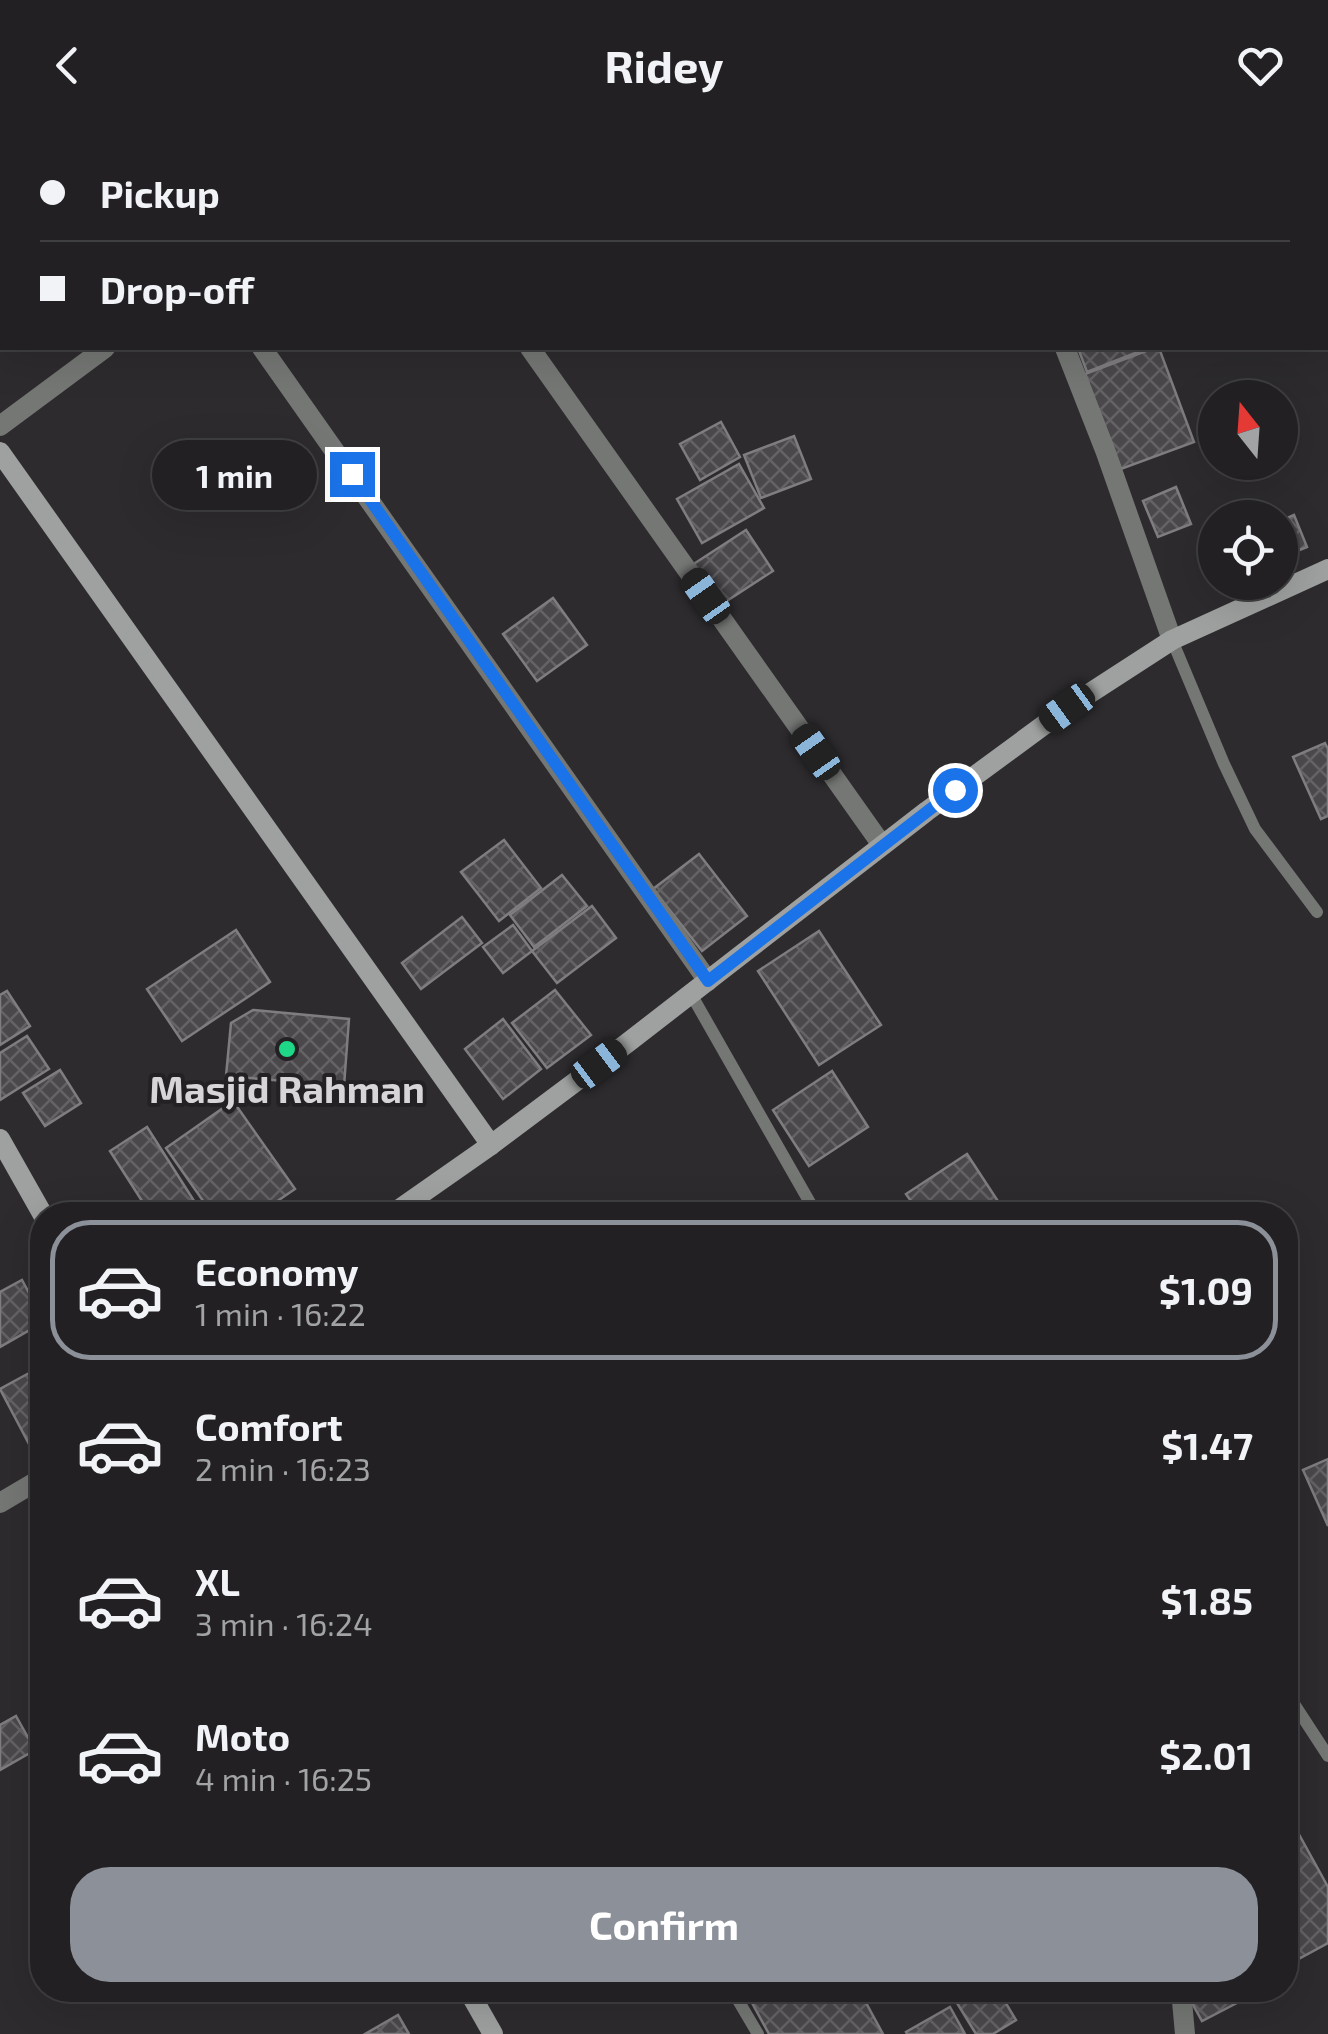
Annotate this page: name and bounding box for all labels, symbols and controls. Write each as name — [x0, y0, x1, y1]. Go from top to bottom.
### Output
icon: back — [40, 38, 95, 93]
text: Ridey — [604, 38, 724, 92]
icon: heart — [1233, 38, 1288, 93]
text: Pickup — [100, 170, 220, 216]
text: Drop-off — [100, 266, 254, 312]
north arrow — [1198, 380, 1298, 480]
map controls — [1198, 380, 1298, 600]
callout: 1 min — [152, 439, 317, 509]
route end — [330, 452, 375, 497]
text: 1 min — [196, 456, 273, 494]
button: locate — [1198, 500, 1298, 600]
car — [677, 563, 735, 629]
car — [1034, 678, 1100, 738]
car — [787, 719, 845, 785]
route start — [933, 768, 978, 813]
car — [566, 1034, 632, 1094]
marker: Masjid Rahman — [276, 1038, 298, 1060]
place label: Masjid Rahman — [149, 1065, 425, 1111]
icon: car — [75, 1245, 165, 1335]
text: Economy — [195, 1248, 359, 1294]
text: $1.09 — [1159, 1267, 1253, 1313]
text: 1 min · 16:22 — [195, 1294, 366, 1332]
icon: car — [75, 1400, 165, 1490]
text: Comfort — [195, 1403, 343, 1449]
text: $1.47 — [1161, 1422, 1253, 1468]
text: 2 min · 16:23 — [195, 1449, 371, 1487]
icon: car — [75, 1555, 165, 1645]
text: XL — [195, 1558, 240, 1604]
text: $1.85 — [1161, 1577, 1253, 1623]
text: 3 min · 16:24 — [195, 1604, 373, 1642]
icon: car — [75, 1710, 165, 1800]
text: Moto — [195, 1713, 290, 1759]
text: $2.01 — [1159, 1732, 1253, 1778]
text: 4 min · 16:25 — [195, 1759, 372, 1797]
button: Confirm — [70, 1867, 1258, 1982]

